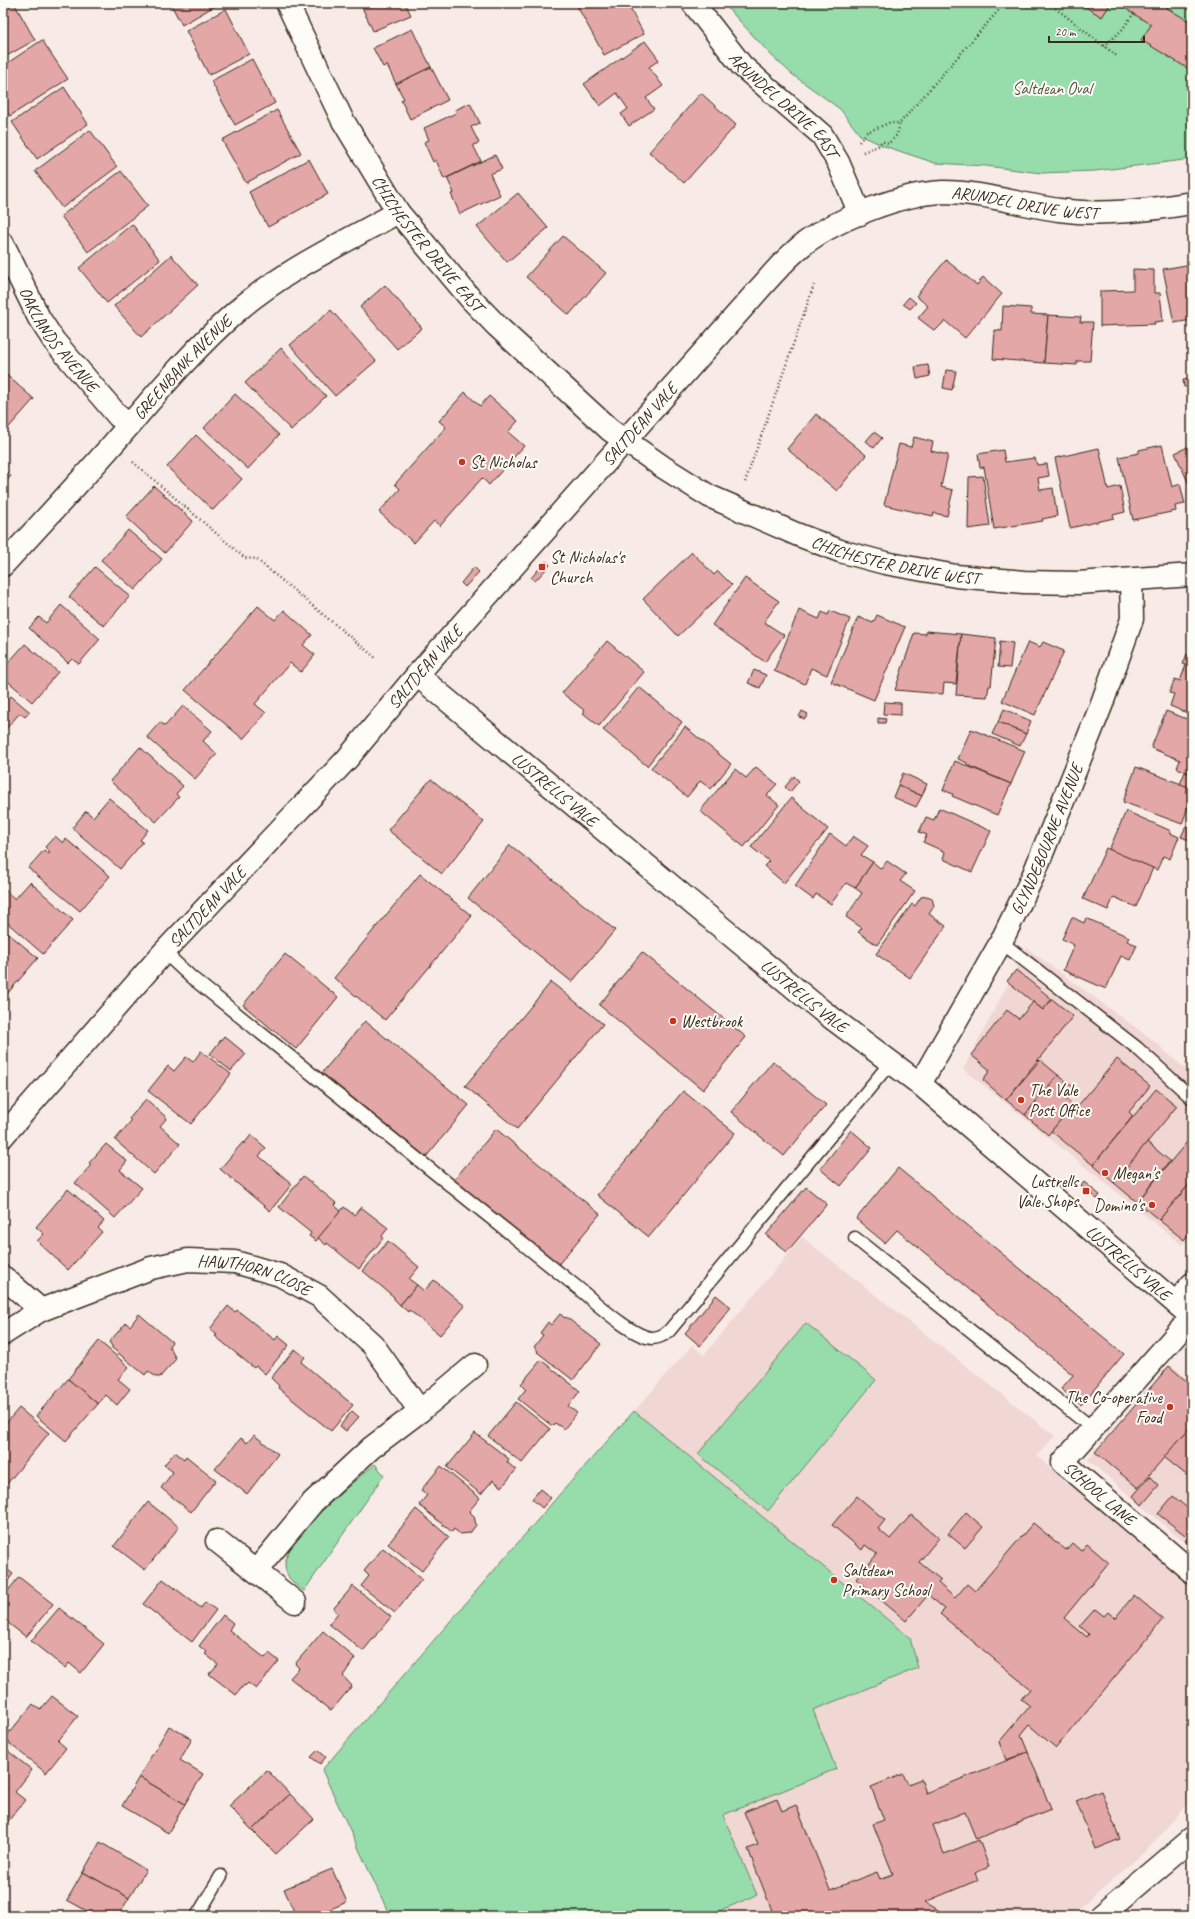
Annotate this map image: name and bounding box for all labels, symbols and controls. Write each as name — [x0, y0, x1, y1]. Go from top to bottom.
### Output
scale bar — [1049, 18, 1144, 44]
text: 20 m — [1055, 24, 1077, 40]
street label: ARUNDEL DRIVE EAST — [724, 48, 845, 165]
park label: Saltdean Oval — [1012, 78, 1095, 99]
street label: CHICHESTER DRIVE EAST — [368, 171, 491, 319]
street label: ARUNDEL DRIVE WEST — [951, 182, 1101, 223]
street label: OAKLANDS AVENUE — [15, 283, 104, 398]
street label: GREENBANK AVENUE — [128, 309, 237, 424]
street label: SALTDEAN VALE — [597, 376, 683, 470]
place label: St Nicholas — [470, 452, 538, 473]
marker: St Nicholas — [457, 457, 467, 467]
street label: CHICHESTER DRIVE WEST — [809, 531, 984, 589]
place label: St Nicholas's Church — [550, 547, 626, 588]
marker: St Nicholas's Church — [537, 562, 547, 572]
street label: SALTDEAN VALE — [383, 619, 468, 713]
street label: LUSTRELLS VALE — [508, 748, 604, 832]
street label: GLYNDEBOURNE AVENUE — [1005, 758, 1088, 918]
street label: SALTDEAN VALE — [164, 860, 252, 951]
street label: LUSTRELLS VALE — [757, 954, 854, 1038]
place label: Westbrook — [681, 1011, 744, 1032]
marker: Westbrook — [668, 1016, 678, 1026]
place label: The Vale Post Office — [1029, 1080, 1091, 1121]
marker: The Vale Post Office — [1016, 1095, 1026, 1105]
place label: Megan's — [1113, 1163, 1161, 1184]
marker: Megan's — [1100, 1168, 1110, 1178]
place label: Lustrells Vale Shops — [1016, 1171, 1080, 1212]
marker: Lustrells Vale Shops — [1081, 1186, 1091, 1196]
place label: Domino's — [1094, 1195, 1146, 1216]
marker: Domino's — [1147, 1200, 1157, 1210]
street label: LUSTRELLS VALE — [1082, 1220, 1177, 1306]
street label: HAWTHORN CLOSE — [197, 1250, 316, 1301]
place label: The Co-operative Food — [1065, 1387, 1164, 1428]
marker: The Co-operative Food — [1165, 1402, 1175, 1412]
street label: SCHOOL LANE — [1059, 1457, 1141, 1531]
place label: Saltdean Primary School — [842, 1560, 932, 1601]
marker: Saltdean Primary School — [829, 1575, 839, 1585]

